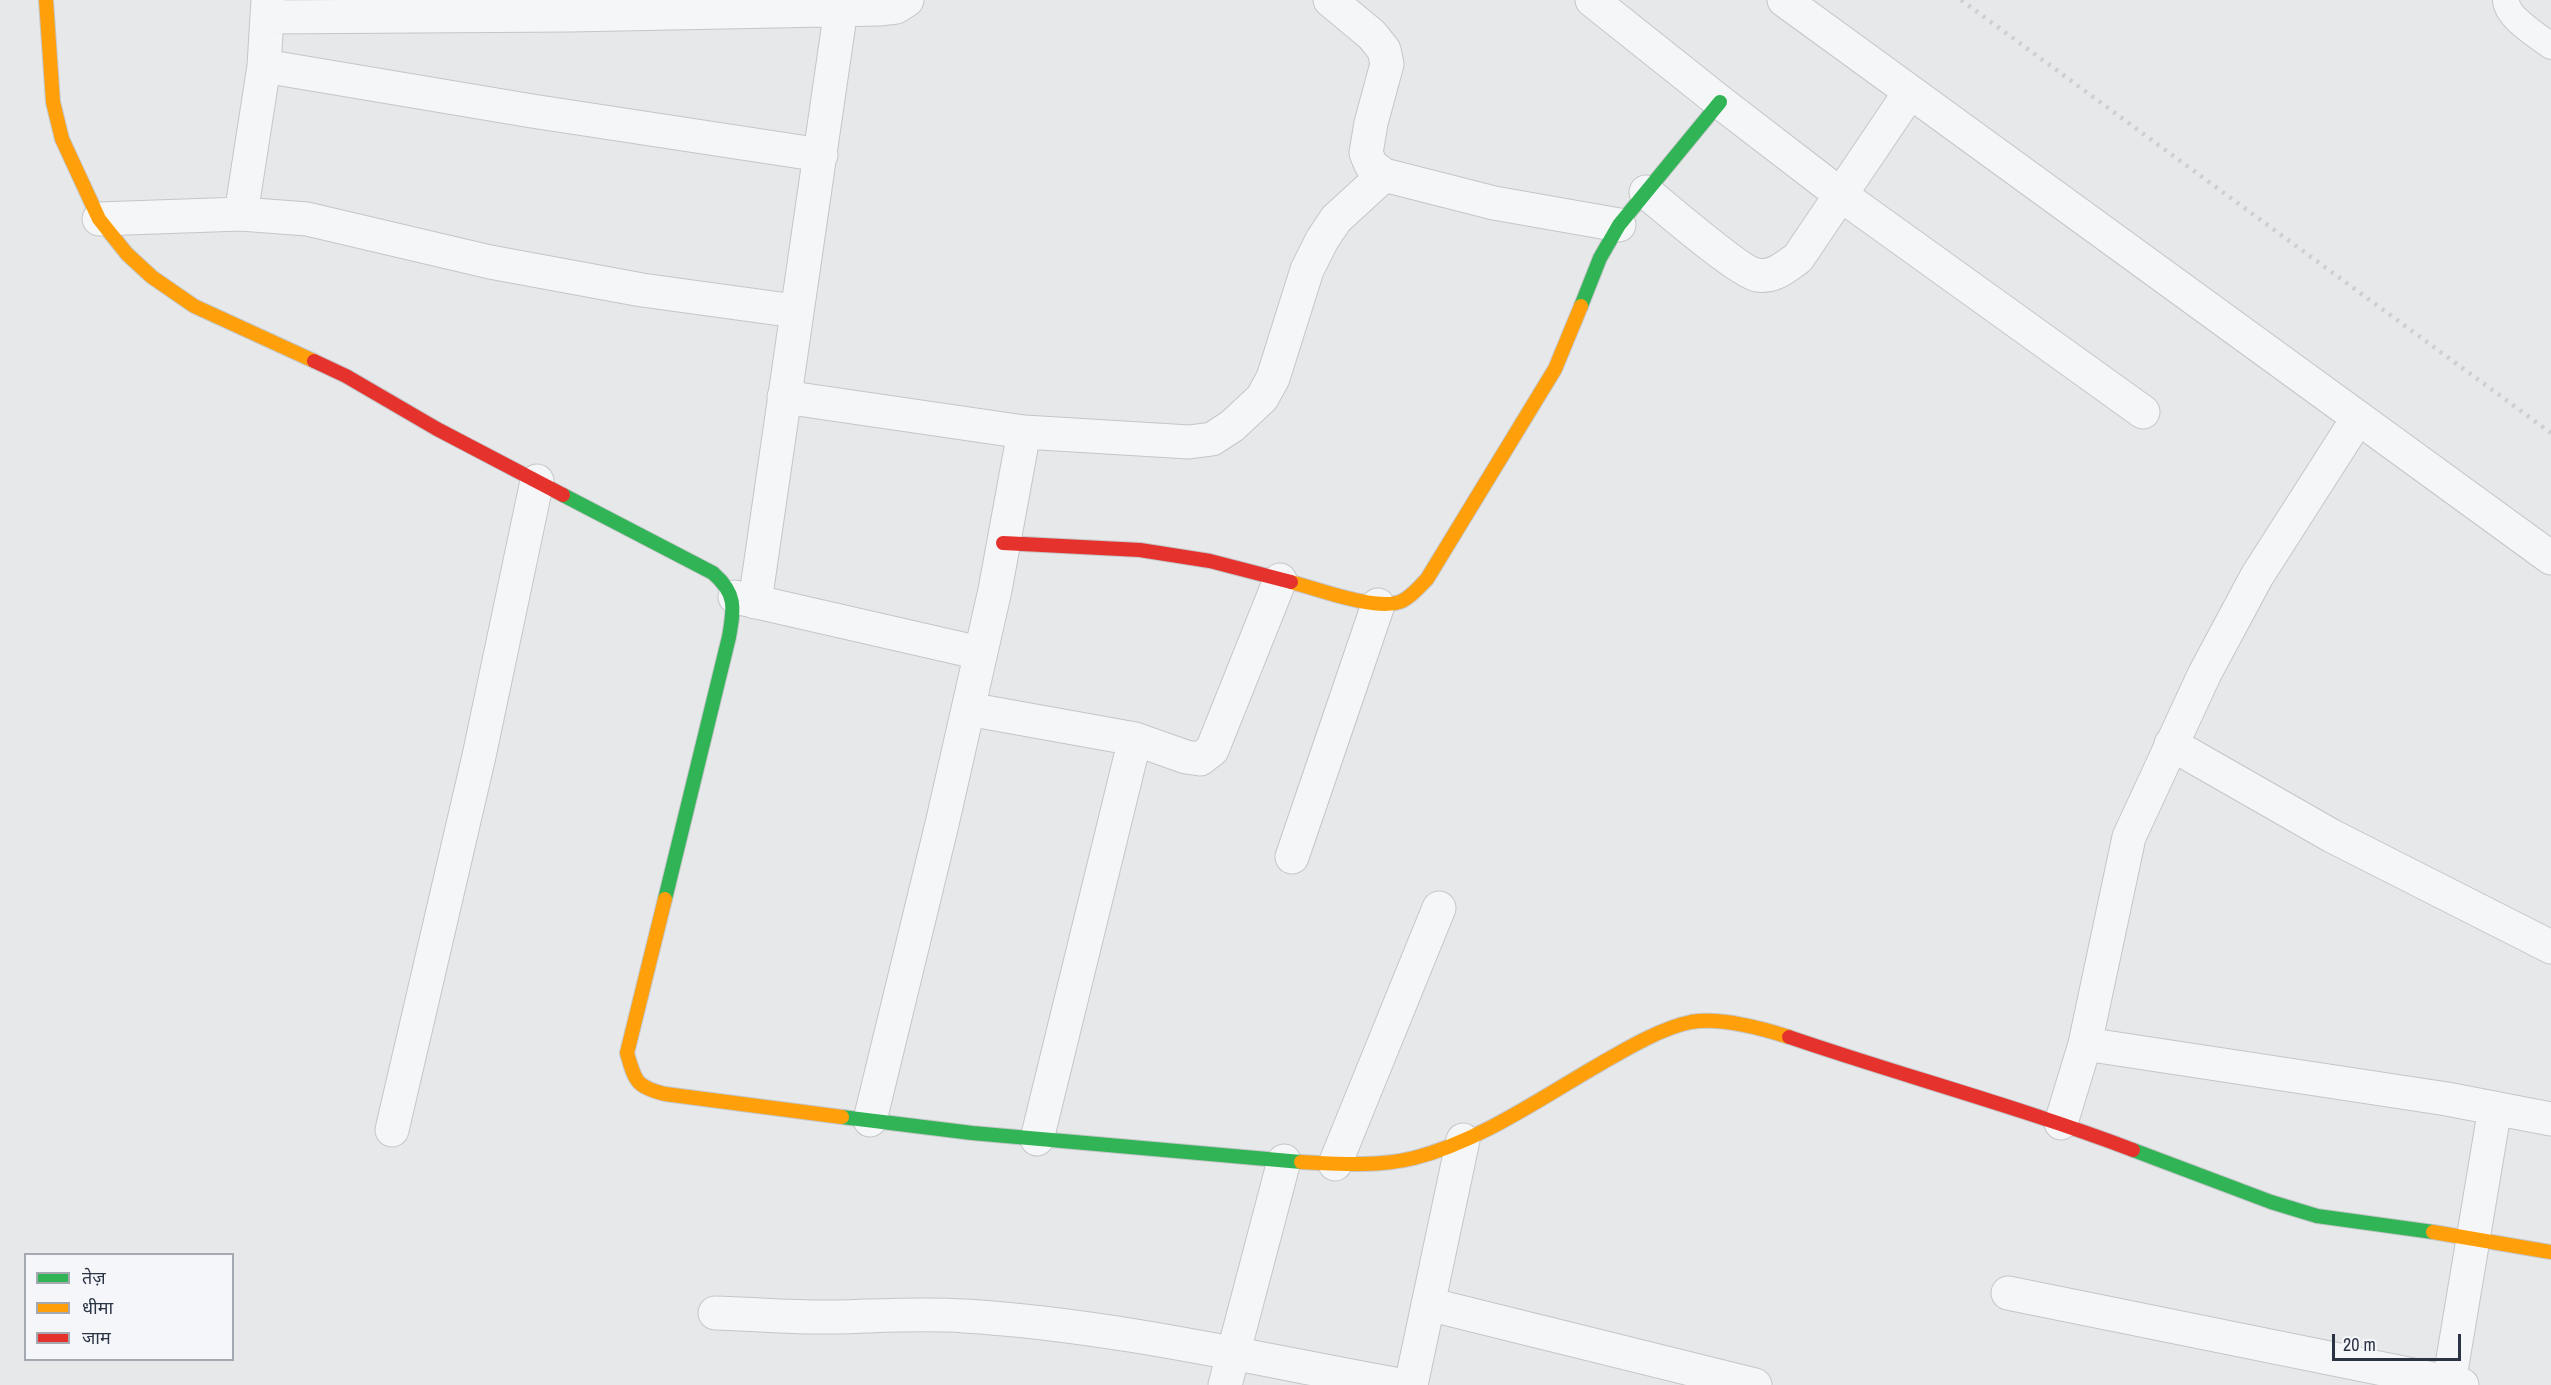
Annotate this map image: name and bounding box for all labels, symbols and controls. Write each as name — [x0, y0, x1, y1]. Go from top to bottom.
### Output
legend — [24, 1253, 234, 1361]
text: तेज़ — [82, 1265, 106, 1290]
text: धीमा — [82, 1295, 113, 1320]
scale bar — [2335, 1322, 2464, 1360]
text: जाम — [82, 1325, 111, 1350]
text: 20 m — [2343, 1332, 2376, 1357]

